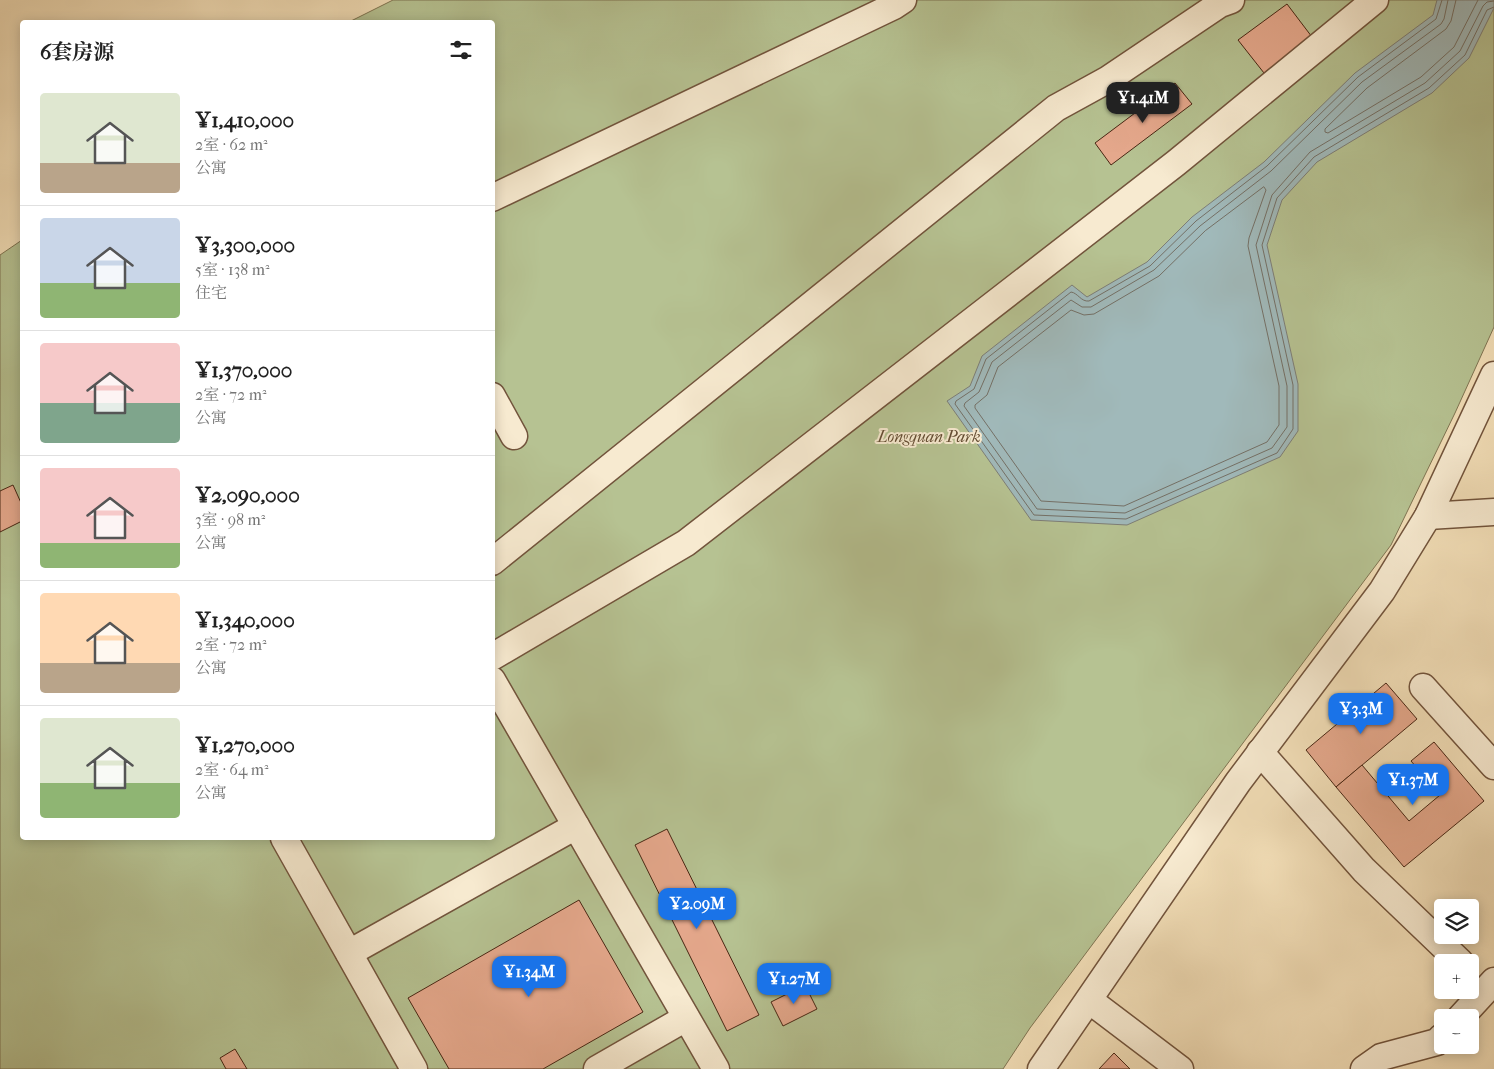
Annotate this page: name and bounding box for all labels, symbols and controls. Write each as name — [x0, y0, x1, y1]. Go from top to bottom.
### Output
icon: filters — [447, 36, 475, 64]
text: 6套房源 — [40, 40, 114, 64]
pin: ¥1.41M — [1102, 82, 1184, 124]
text: ¥1.41M — [1117, 88, 1169, 107]
text: ¥1,410,000 — [195, 108, 294, 132]
icon: home — [80, 113, 140, 173]
text: 2室 · 62 m² — [195, 135, 267, 154]
text: 公寓 — [195, 158, 227, 177]
text: ¥3,300,000 — [195, 233, 295, 257]
icon: home — [80, 238, 140, 298]
text: 5室 · 138 m² — [195, 260, 270, 279]
text: 住宅 — [195, 283, 227, 302]
text: ¥1,370,000 — [195, 358, 292, 382]
icon: home — [80, 363, 140, 423]
text: 2室 · 72 m² — [195, 385, 266, 404]
text: 公寓 — [195, 408, 227, 427]
park label: Longquan Park — [876, 427, 981, 446]
text: ¥2,090,000 — [195, 483, 300, 507]
icon: home — [80, 488, 140, 548]
text: 3室 · 98 m² — [195, 510, 265, 529]
text: 公寓 — [195, 533, 227, 552]
text: ¥1,340,000 — [195, 608, 295, 632]
icon: home — [80, 613, 140, 673]
text: 2室 · 72 m² — [195, 635, 266, 654]
text: 公寓 — [195, 658, 227, 677]
pin: ¥3.3M — [1326, 692, 1396, 735]
text: ¥3.3M — [1339, 699, 1383, 718]
text: ¥1,270,000 — [195, 733, 295, 757]
icon: home — [80, 738, 140, 798]
text: 2室 · 64 m² — [195, 760, 269, 779]
pin: ¥1.37M — [1372, 764, 1454, 806]
text: ¥1.37M — [1388, 770, 1438, 789]
text: 公寓 — [195, 783, 227, 802]
pin: ¥2.09M — [656, 888, 738, 930]
text: ¥2.09M — [669, 894, 725, 913]
map controls — [1434, 899, 1479, 1054]
button: layers — [1434, 899, 1479, 944]
button: + — [1434, 954, 1479, 999]
pin: ¥1.34M — [488, 956, 570, 998]
text: ¥1.34M — [503, 962, 555, 981]
pin: ¥1.27M — [753, 962, 835, 1005]
text: ¥1.27M — [768, 969, 820, 988]
button: − — [1434, 1009, 1479, 1054]

